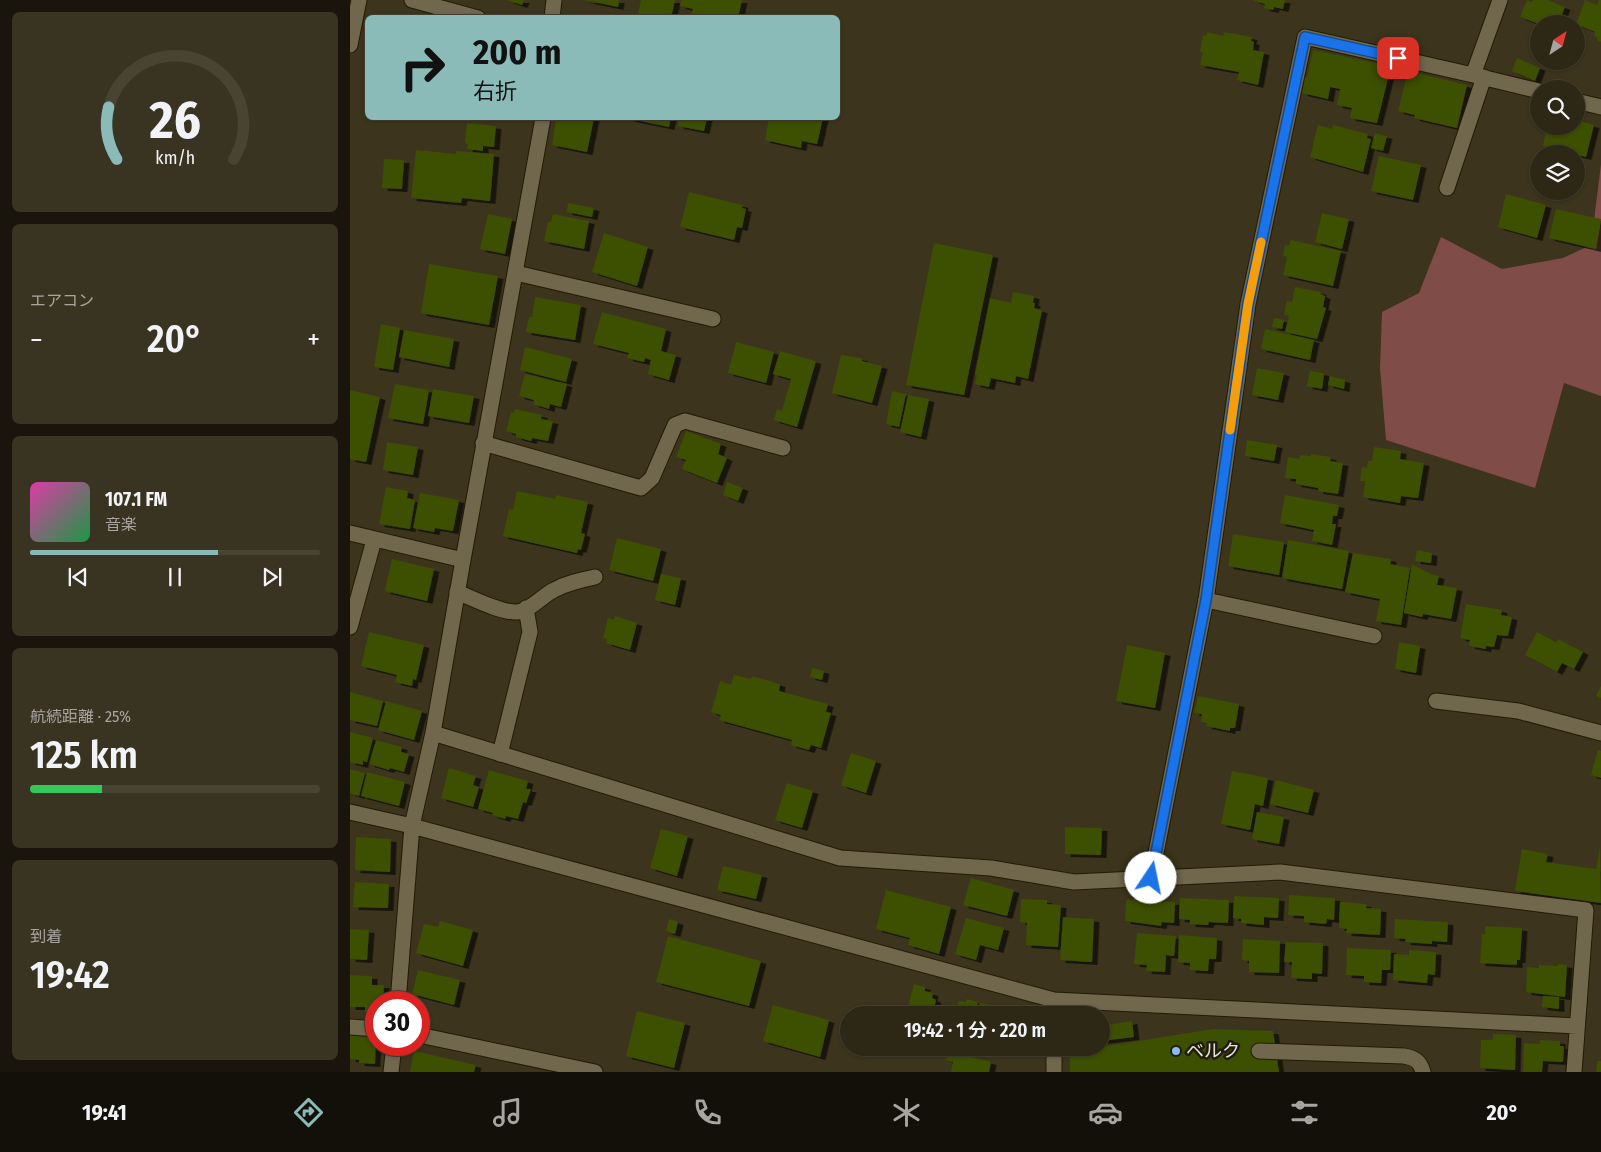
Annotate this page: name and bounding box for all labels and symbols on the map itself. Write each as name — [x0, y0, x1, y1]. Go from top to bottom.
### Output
north arrow — [1530, 15, 1585, 70]
pin — [1377, 37, 1419, 79]
position arrow — [1124, 851, 1176, 903]
speed limit sign: 30 — [365, 991, 430, 1056]
place label: ベルク — [1186, 1040, 1240, 1062]
marker: ベルク — [1170, 1045, 1182, 1057]

